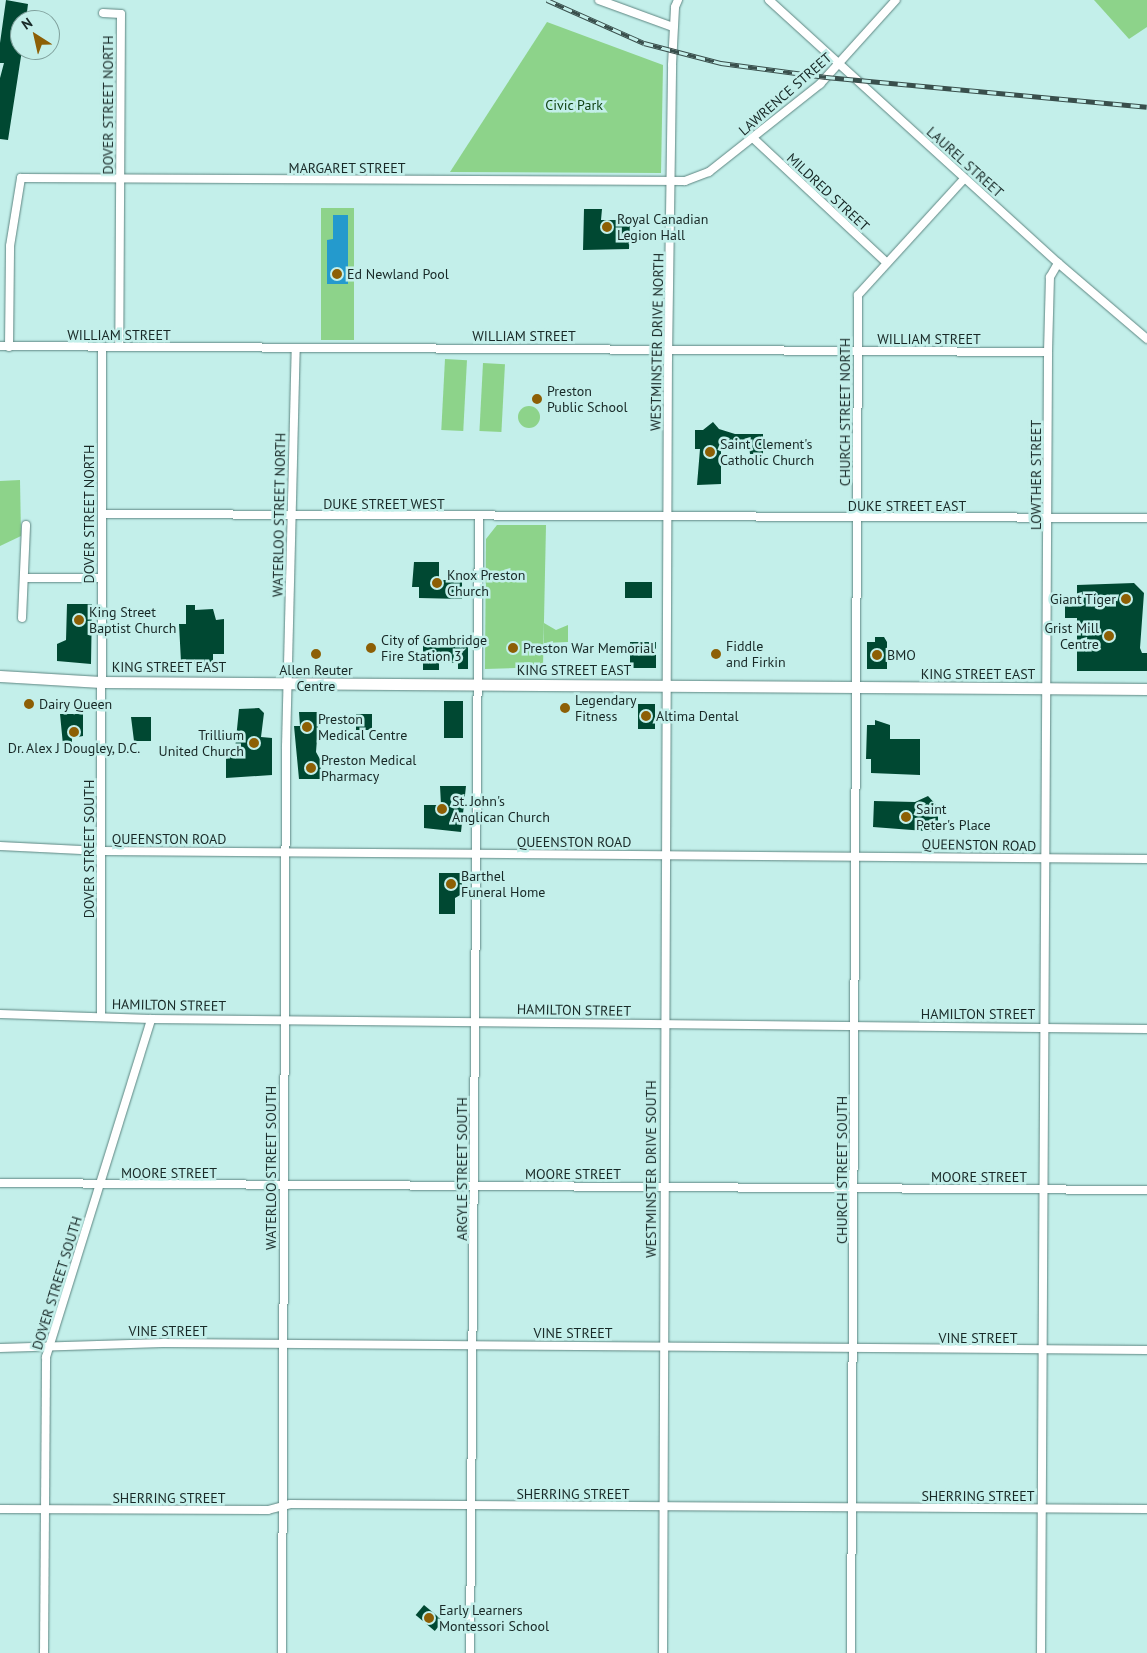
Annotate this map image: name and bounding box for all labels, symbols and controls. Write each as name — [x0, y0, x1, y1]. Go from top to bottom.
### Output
north arrow — [10, 10, 60, 60]
text: N — [18, 14, 36, 34]
street label: DOVER STREET NORTH — [100, 35, 116, 175]
street label: LAWRENCE STREET — [735, 49, 835, 139]
park label: Civic Park — [545, 97, 603, 113]
street label: LAUREL STREET — [923, 123, 1007, 201]
street label: MILDRED STREET — [783, 150, 873, 234]
street label: MARGARET STREET — [288, 160, 406, 176]
place label: Royal Canadian Legion Hall — [617, 211, 708, 243]
marker: Royal Canadian Legion Hall — [601, 221, 613, 233]
street label: WESTMINSTER DRIVE NORTH — [647, 253, 667, 431]
place label: Ed Newland Pool — [347, 266, 449, 282]
marker: Ed Newland Pool — [331, 268, 343, 280]
street label: WILLIAM STREET — [67, 327, 171, 343]
street label: WILLIAM STREET — [472, 328, 576, 344]
street label: WILLIAM STREET — [877, 331, 981, 347]
street label: CHURCH STREET NORTH — [837, 337, 853, 487]
place label: Preston Public School — [547, 383, 628, 416]
marker: Preston Public School — [531, 393, 543, 405]
street label: LOWTHER STREET — [1028, 420, 1044, 530]
street label: WATERLOO STREET NORTH — [269, 432, 289, 598]
place label: Saint Clement's Catholic Church — [720, 436, 814, 468]
street label: DOVER STREET NORTH — [81, 444, 97, 584]
marker: Saint Clement's Catholic Church — [704, 446, 716, 458]
street label: DUKE STREET WEST — [323, 496, 445, 512]
street label: DUKE STREET EAST — [847, 498, 967, 514]
place label: Knox Preston Church — [447, 567, 526, 600]
marker: Knox Preston Church — [431, 577, 443, 589]
place label: Giant Tiger — [1050, 591, 1116, 607]
marker: Giant Tiger — [1120, 593, 1132, 605]
place label: King Street Baptist Church — [89, 604, 176, 636]
marker: King Street Baptist Church — [73, 614, 85, 626]
place label: Grist Mill Centre — [1045, 620, 1099, 652]
marker: Grist Mill Centre — [1103, 630, 1115, 642]
place label: City of Cambridge Fire Station 3 — [381, 632, 488, 664]
place label: Fiddle and Firkin — [726, 638, 786, 670]
place label: Preston War Memorial — [523, 640, 655, 656]
marker: City of Cambridge Fire Station 3 — [365, 642, 377, 654]
marker: Preston War Memorial — [507, 642, 519, 654]
place label: BMO — [887, 647, 916, 663]
marker: Allen Reuter Centre — [310, 648, 322, 660]
marker: Fiddle and Firkin — [710, 648, 722, 660]
marker: BMO — [871, 649, 883, 661]
street label: KING STREET EAST — [111, 659, 227, 675]
place label: Allen Reuter Centre — [279, 662, 353, 694]
street label: KING STREET EAST — [516, 662, 632, 678]
street label: KING STREET EAST — [920, 666, 1036, 682]
place label: Legendary Fitness — [575, 692, 636, 724]
place label: Dairy Queen — [39, 696, 113, 712]
marker: Dairy Queen — [23, 698, 35, 710]
marker: Legendary Fitness — [559, 702, 571, 714]
place label: Altima Dental — [656, 708, 739, 724]
marker: Altima Dental — [640, 710, 652, 722]
place label: Preston Medical Centre — [318, 711, 407, 744]
marker: Preston Medical Centre — [300, 720, 314, 734]
marker: Dr. Alex J Dougley, D.C. — [68, 726, 80, 738]
place label: Trillium United Church — [159, 727, 244, 760]
marker: Trillium United Church — [248, 737, 260, 749]
place label: Dr. Alex J Dougley, D.C. — [6, 740, 142, 756]
place label: Preston Medical Pharmacy — [321, 752, 416, 784]
marker: Preston Medical Pharmacy — [305, 762, 317, 774]
street label: DOVER STREET SOUTH — [81, 779, 97, 919]
place label: St. John's Anglican Church — [452, 793, 550, 826]
place label: Saint Peter's Place — [916, 801, 991, 834]
marker: St. John's Anglican Church — [436, 803, 448, 815]
marker: Saint Peter's Place — [900, 811, 912, 823]
street label: QUEENSTON ROAD — [112, 831, 226, 847]
street label: QUEENSTON ROAD — [517, 834, 631, 850]
street label: QUEENSTON ROAD — [922, 836, 1036, 854]
place label: Barthel Funeral Home — [461, 868, 545, 900]
marker: Barthel Funeral Home — [445, 878, 457, 890]
street label: HAMILTON STREET — [112, 996, 226, 1014]
street label: HAMILTON STREET — [517, 1001, 631, 1019]
street label: HAMILTON STREET — [921, 1006, 1035, 1022]
street label: WESTMINSTER DRIVE SOUTH — [643, 1080, 659, 1258]
street label: WATERLOO STREET SOUTH — [263, 1086, 279, 1250]
street label: CHURCH STREET SOUTH — [834, 1096, 850, 1244]
street label: ARGYLE STREET SOUTH — [454, 1097, 470, 1241]
street label: MOORE STREET — [121, 1165, 217, 1181]
street label: MOORE STREET — [525, 1166, 621, 1182]
street label: MOORE STREET — [931, 1169, 1027, 1185]
street label: DOVER STREET SOUTH — [29, 1214, 85, 1352]
street label: VINE STREET — [128, 1323, 208, 1339]
street label: VINE STREET — [533, 1325, 613, 1341]
street label: VINE STREET — [938, 1330, 1018, 1346]
street label: SHERRING STREET — [516, 1486, 630, 1502]
street label: SHERRING STREET — [921, 1488, 1035, 1504]
street label: SHERRING STREET — [112, 1490, 226, 1506]
place label: Early Learners Montessori School — [439, 1602, 549, 1634]
marker: Early Learners Montessori School — [423, 1612, 435, 1624]

